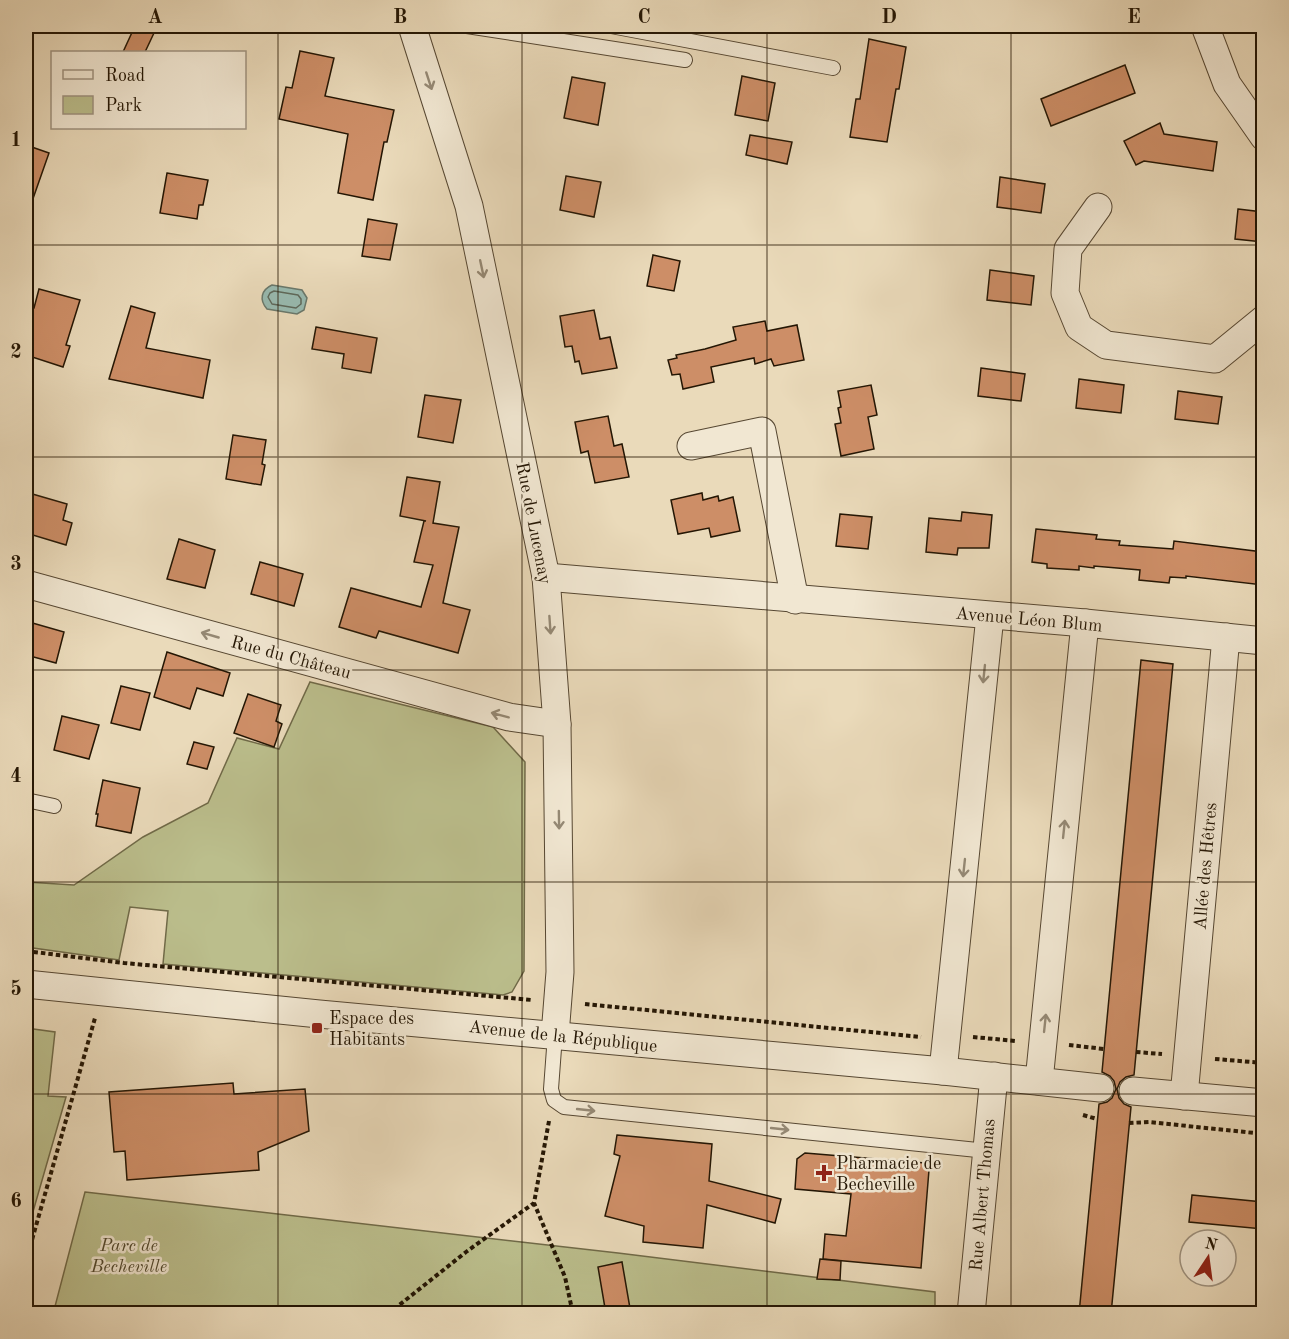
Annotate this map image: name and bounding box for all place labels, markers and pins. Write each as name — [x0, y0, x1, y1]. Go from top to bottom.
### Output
place label: Espace des Habitants — [329, 1010, 414, 1049]
marker: Espace des Habitants — [310, 1021, 324, 1035]
place label: Pharmacie de Becheville — [836, 1155, 941, 1194]
marker: Pharmacie de Becheville — [817, 1166, 831, 1180]

